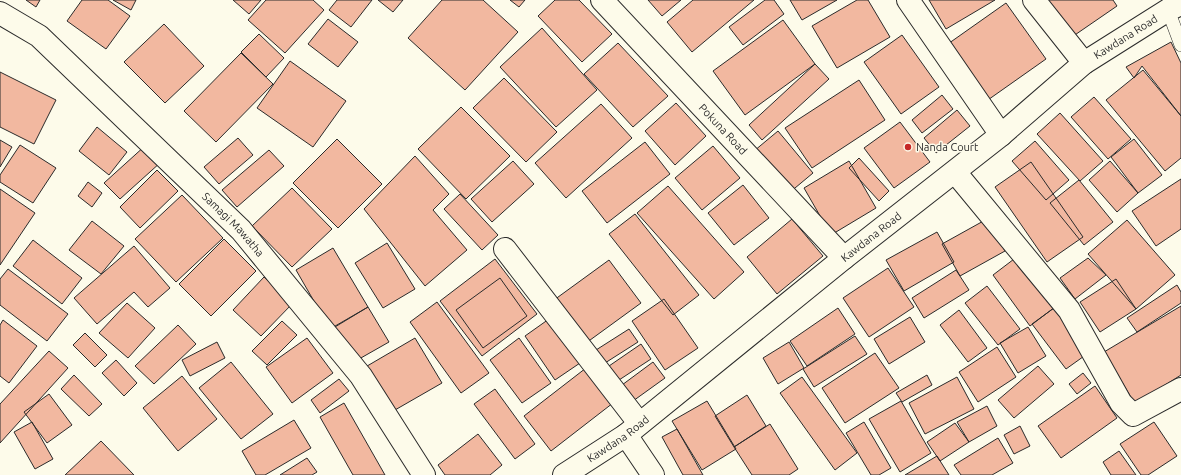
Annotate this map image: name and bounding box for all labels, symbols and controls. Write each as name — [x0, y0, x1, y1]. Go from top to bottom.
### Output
street label: Kawdana Road — [1092, 12, 1160, 61]
street label: Pokuna Road — [697, 101, 750, 157]
place label: Nanda Court — [916, 141, 979, 153]
marker: Nanda Court — [903, 142, 913, 152]
street label: Samagi Mawatha — [200, 190, 266, 259]
street label: Kawdana Road — [839, 210, 903, 264]
street label: Kawdana Road — [585, 413, 651, 465]

